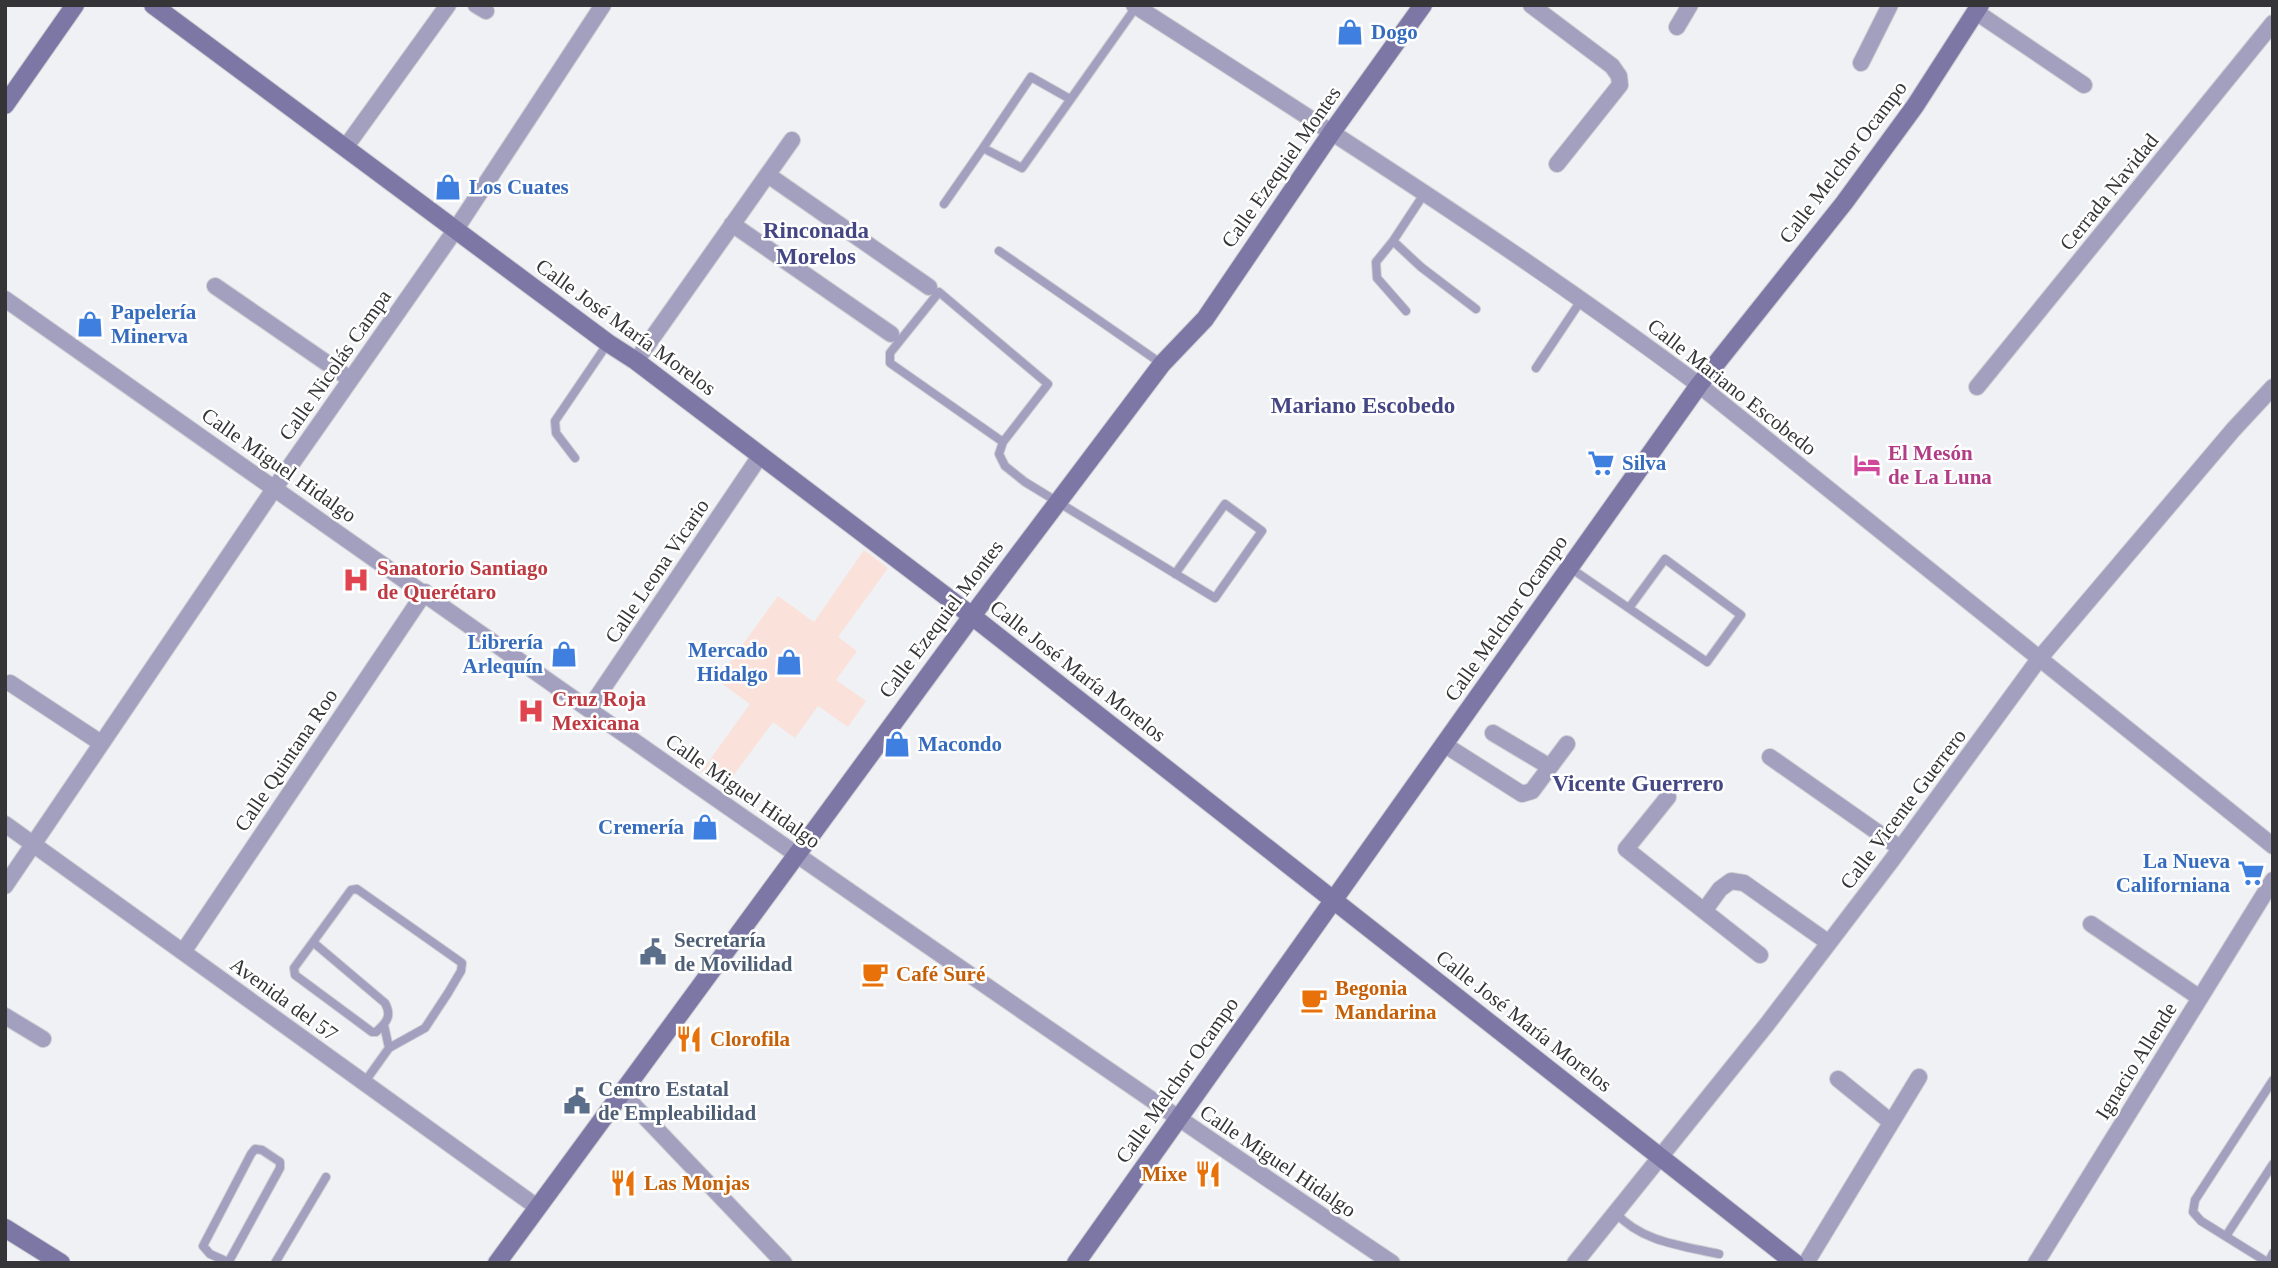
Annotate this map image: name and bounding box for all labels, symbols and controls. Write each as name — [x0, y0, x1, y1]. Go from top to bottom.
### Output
shop icon: Dogo — [1335, 17, 1365, 47]
place label: Dogo — [1371, 20, 1418, 44]
street label: Calle Melchor Ocampo — [1774, 76, 1912, 248]
street label: Calle Ezequiel Montes — [1216, 82, 1346, 252]
street label: Cerrada Navidad — [2055, 129, 2164, 255]
shop icon: Los Cuates — [433, 172, 463, 202]
place label: Los Cuates — [469, 175, 569, 199]
district label: Rinconada Morelos — [763, 218, 870, 269]
street label: Calle José María Morelos — [531, 254, 721, 400]
street label: Calle Nicolás Campa — [274, 284, 396, 445]
place label: Papelería Minerva — [111, 300, 197, 348]
shop icon: Papelería Minerva — [75, 309, 105, 339]
street label: Calle Mariano Escobedo — [1643, 314, 1821, 460]
district label: Mariano Escobedo — [1271, 393, 1455, 418]
street label: Calle Miguel Hidalgo — [197, 403, 361, 527]
place label: El Mesón de La Luna — [1888, 441, 1992, 489]
supermarket icon: Silva — [1586, 448, 1616, 478]
hotel icon: El Mesón de La Luna — [1852, 450, 1882, 480]
place label: Silva — [1622, 451, 1667, 475]
street label: Calle Leona Vicario — [600, 494, 714, 648]
street label: Calle Melchor Ocampo — [1440, 530, 1572, 706]
street label: Calle Ezequiel Montes — [874, 535, 1008, 703]
place label: Sanatorio Santiago de Querétaro — [377, 556, 548, 604]
hospital icon: Sanatorio Santiago de Querétaro — [341, 565, 371, 595]
street label: Calle José María Morelos — [985, 595, 1171, 747]
place label: Librería Arlequín — [462, 630, 543, 678]
place label: Mercado Hidalgo — [688, 638, 768, 686]
shop icon: Librería Arlequín — [549, 639, 579, 669]
shop icon: Mercado Hidalgo — [774, 647, 804, 677]
street label: Calle Quintana Roo — [229, 684, 343, 836]
place label: Cruz Roja Mexicana — [552, 687, 646, 735]
hospital icon: Cruz Roja Mexicana — [516, 696, 546, 726]
street label: Calle Vicente Guerrero — [1835, 724, 1971, 894]
street label: Calle Miguel Hidalgo — [661, 729, 825, 853]
shop icon: Macondo — [882, 729, 912, 759]
place label: Macondo — [918, 732, 1002, 756]
district label: Vicente Guerrero — [1552, 771, 1724, 796]
shop icon: Cremería — [690, 812, 720, 842]
place label: Cremería — [598, 815, 684, 839]
place label: La Nueva Californiana — [2116, 849, 2230, 897]
supermarket icon: La Nueva Californiana — [2236, 858, 2266, 888]
place label: Secretaría de Movilidad — [674, 928, 793, 976]
public building icon: Secretaría de Movilidad — [638, 937, 668, 967]
street label: Calle José María Morelos — [1431, 945, 1617, 1097]
street label: Avenida del 57 — [226, 952, 342, 1046]
cafe icon: Café Suré — [860, 959, 890, 989]
place label: Café Suré — [896, 962, 985, 986]
place label: Begonia Mandarina — [1335, 976, 1437, 1024]
cafe icon: Begonia Mandarina — [1299, 985, 1329, 1015]
street label: Calle Melchor Ocampo — [1111, 992, 1243, 1168]
street label: Ignacio Allende — [2090, 998, 2182, 1124]
restaurant icon: Clorofila — [674, 1024, 704, 1054]
place label: Clorofila — [710, 1027, 791, 1051]
place label: Centro Estatal de Empleabilidad — [598, 1077, 756, 1125]
public building icon: Centro Estatal de Empleabilidad — [562, 1086, 592, 1116]
street label: Calle Miguel Hidalgo — [1195, 1100, 1361, 1222]
restaurant icon: Mixe — [1193, 1159, 1223, 1189]
place label: Mixe — [1142, 1162, 1187, 1186]
restaurant icon: Las Monjas — [608, 1168, 638, 1198]
place label: Las Monjas — [644, 1171, 750, 1195]

